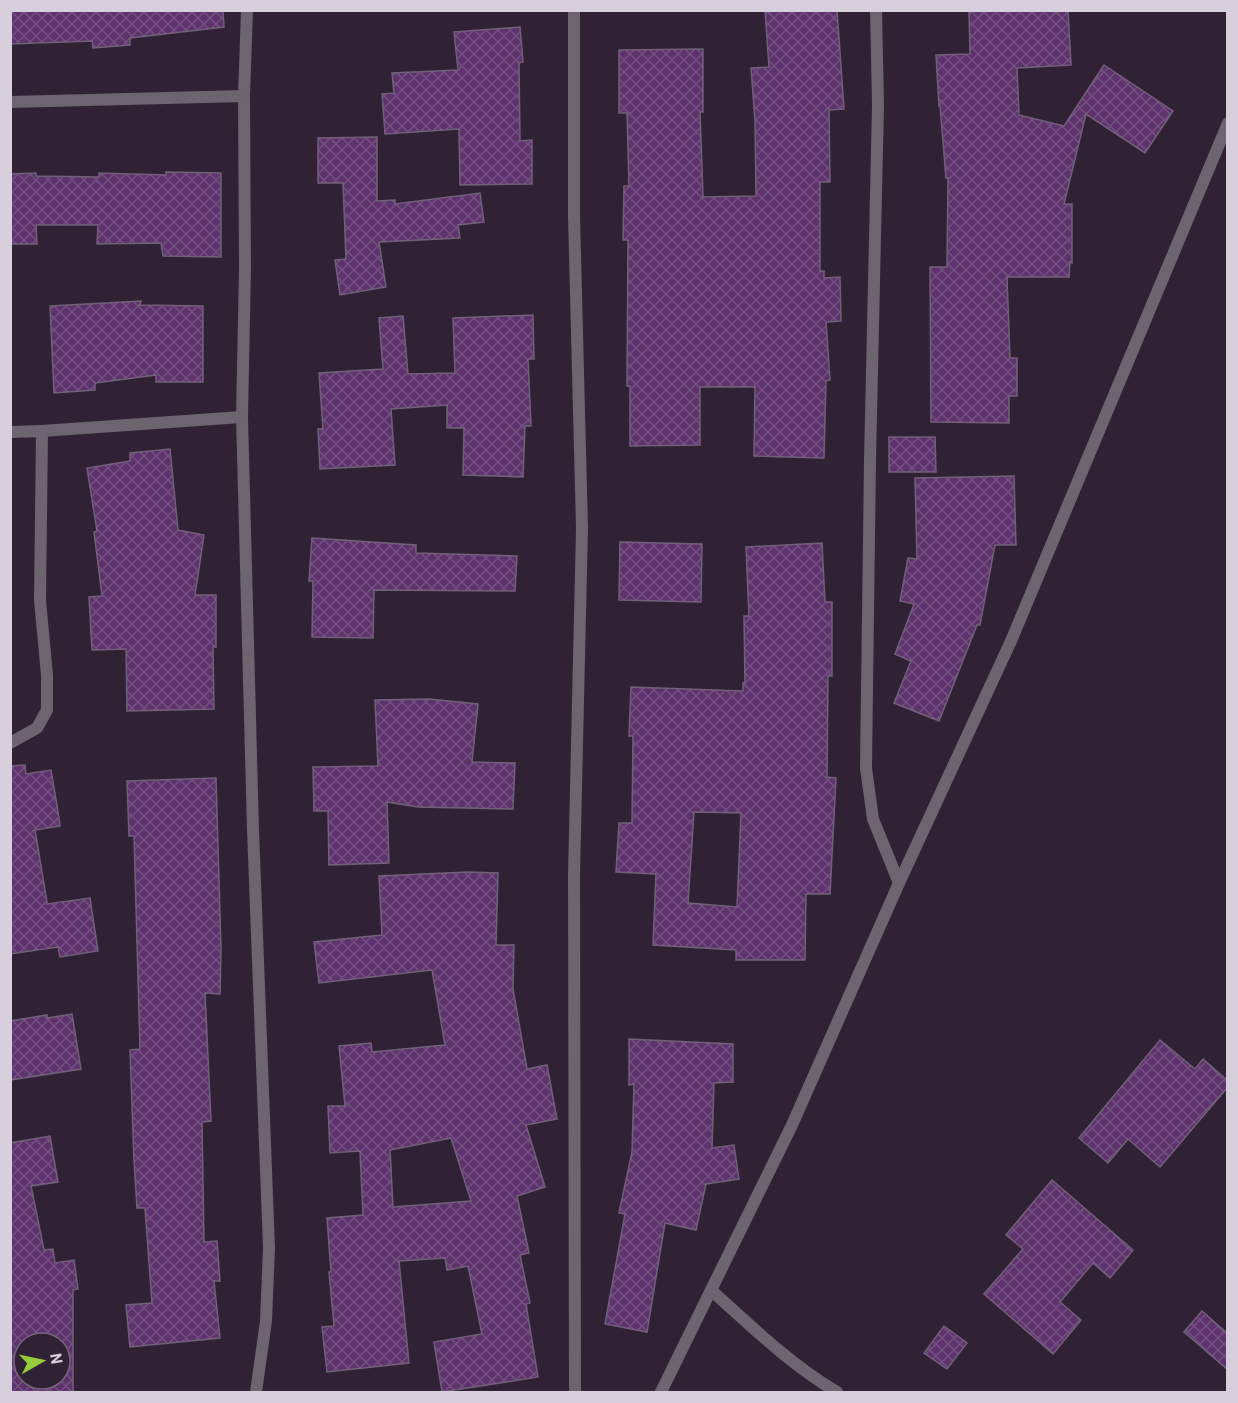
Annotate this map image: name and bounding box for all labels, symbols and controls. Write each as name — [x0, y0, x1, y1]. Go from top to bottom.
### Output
north arrow — [12, 1331, 72, 1391]
text: N — [47, 1352, 68, 1365]

